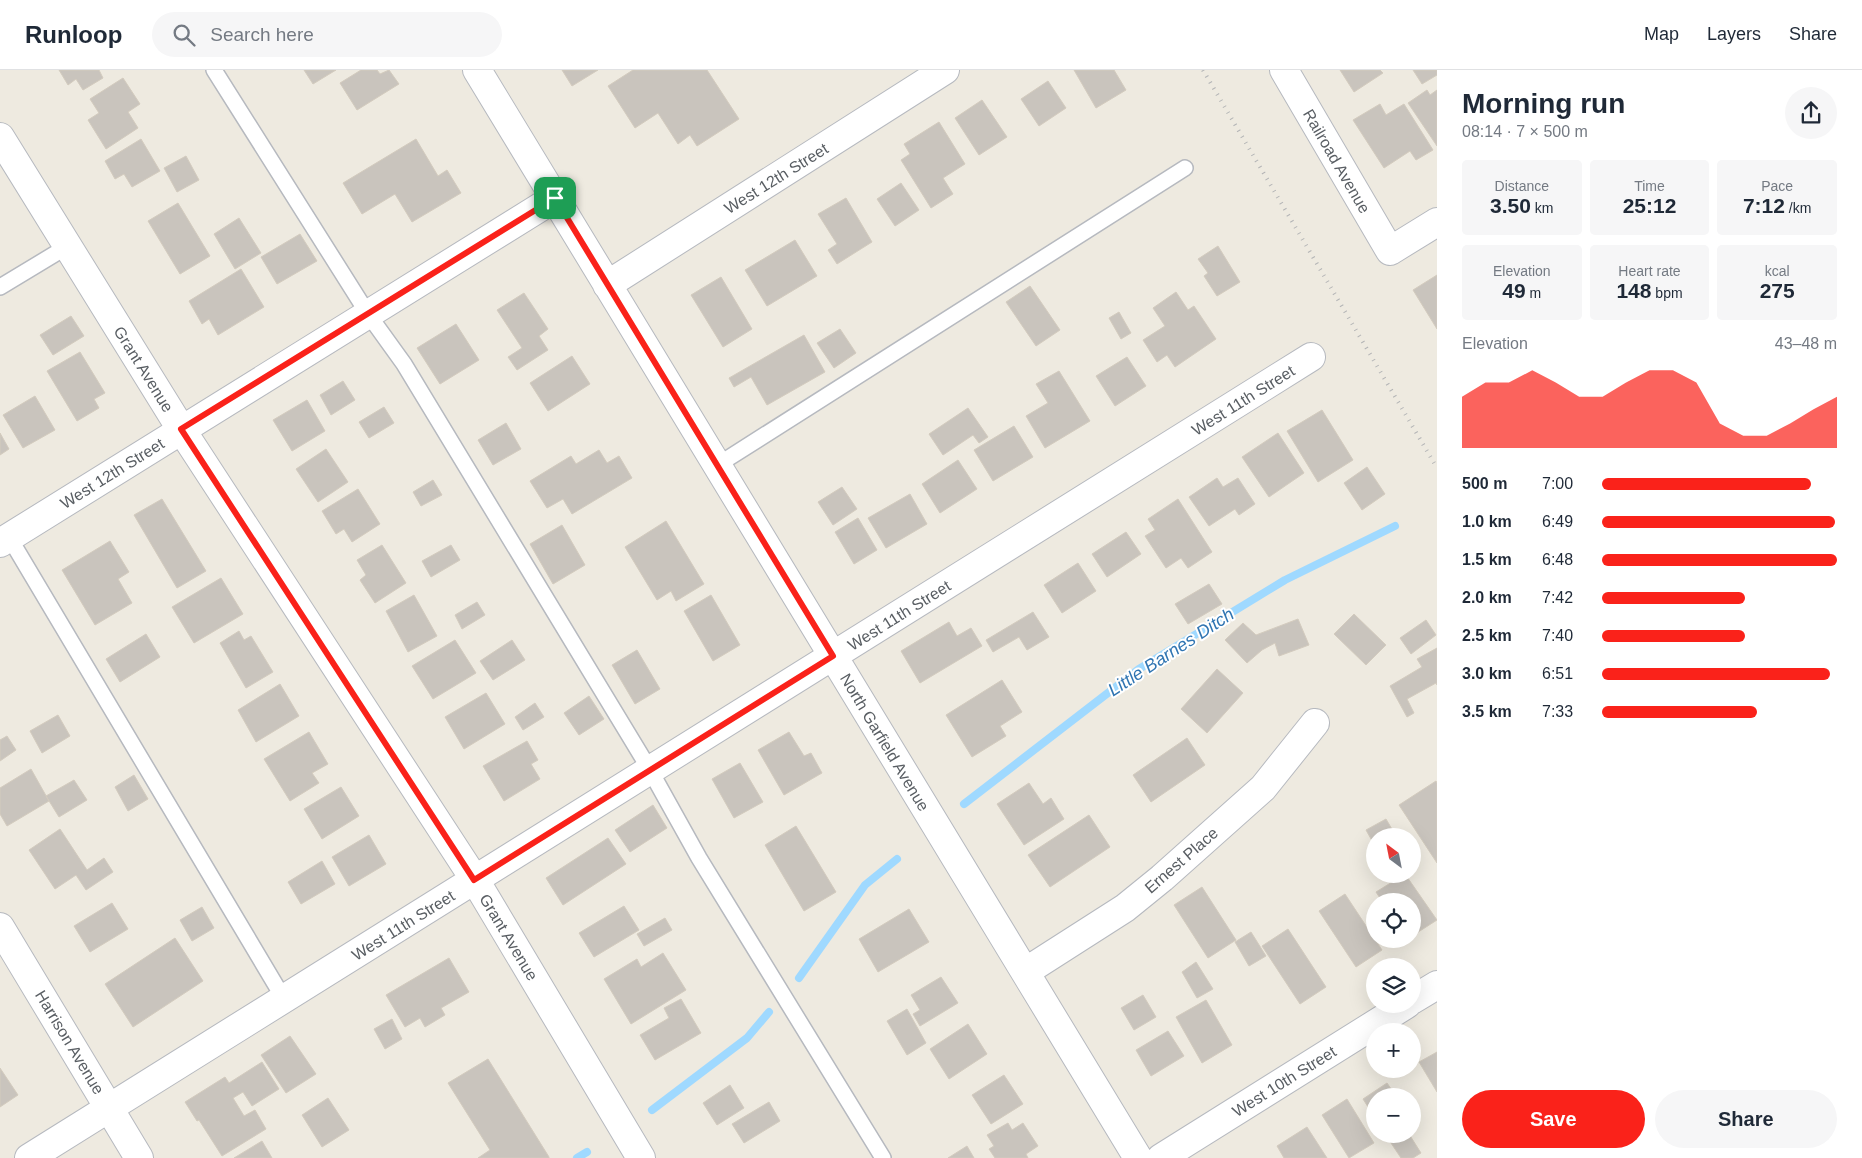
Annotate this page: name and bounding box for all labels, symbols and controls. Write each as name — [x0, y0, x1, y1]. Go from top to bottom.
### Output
search box — [152, 12, 502, 57]
text: Runloop — [25, 21, 122, 48]
icon: search — [170, 21, 198, 49]
text: Search here — [210, 24, 314, 45]
text: Map — [1644, 24, 1679, 44]
text: Layers — [1707, 24, 1761, 44]
text: Share — [1789, 24, 1837, 44]
button: share — [1785, 87, 1837, 139]
text: Morning run — [1462, 88, 1625, 119]
street label: Railroad Avenue — [1300, 106, 1373, 216]
text: 08:14 · 7 × 500 m — [1462, 123, 1588, 140]
street label: West 12th Street — [721, 139, 832, 217]
pin — [534, 177, 576, 219]
text: Distance — [1495, 178, 1549, 194]
text: Time — [1634, 178, 1665, 194]
text: Pace — [1761, 178, 1793, 194]
icon: arrive — [541, 184, 569, 212]
text: 3.50 — [1490, 194, 1531, 217]
text: 25:12 — [1623, 194, 1676, 217]
text: 7:12 — [1743, 194, 1785, 217]
text: km — [1531, 200, 1554, 216]
text: /km — [1785, 200, 1811, 216]
text: Elevation — [1493, 263, 1551, 279]
text: Heart rate — [1618, 263, 1681, 279]
text: kcal — [1765, 263, 1790, 279]
text: 49 — [1502, 279, 1526, 302]
text: 148 — [1616, 279, 1651, 302]
text: 275 — [1760, 279, 1795, 302]
text: m — [1526, 285, 1541, 301]
text: bpm — [1651, 285, 1683, 301]
street label: Grant Avenue — [111, 323, 177, 415]
text: Elevation — [1462, 335, 1528, 352]
text: 43–48 m — [1775, 335, 1837, 352]
street label: West 11th Street — [1189, 362, 1298, 439]
street label: West 12th Street — [57, 434, 168, 512]
text: 500 m — [1462, 475, 1507, 492]
text: 7:00 — [1542, 475, 1573, 492]
text: 1.0 km — [1462, 513, 1512, 530]
text: 6:49 — [1542, 513, 1573, 530]
text: 1.5 km — [1462, 551, 1512, 568]
text: 6:48 — [1542, 551, 1573, 568]
street label: West 11th Street — [845, 577, 954, 654]
text: 2.0 km — [1462, 589, 1512, 606]
text: 7:42 — [1542, 589, 1573, 606]
water label: Little Barnes Ditch — [1104, 604, 1238, 700]
text: 2.5 km — [1462, 627, 1512, 644]
text: 7:40 — [1542, 627, 1573, 644]
text: 3.0 km — [1462, 665, 1512, 682]
text: 6:51 — [1542, 665, 1573, 682]
street label: North Garfield Avenue — [837, 671, 932, 814]
text: 3.5 km — [1462, 703, 1512, 720]
text: 7:33 — [1542, 703, 1573, 720]
street label: Ernest Place — [1142, 824, 1221, 897]
north arrow — [1366, 828, 1421, 882]
map controls — [1366, 828, 1421, 1143]
street label: West 11th Street — [349, 887, 458, 964]
street label: Grant Avenue — [476, 891, 541, 984]
button: locate — [1366, 893, 1421, 948]
button: layers — [1366, 958, 1421, 1013]
street label: Harrison Avenue — [32, 987, 107, 1097]
button: + — [1366, 1023, 1421, 1078]
street label: West 10th Street — [1229, 1042, 1340, 1120]
button: − — [1366, 1088, 1421, 1143]
button: Save — [1462, 1090, 1645, 1148]
button: Share — [1655, 1090, 1837, 1148]

